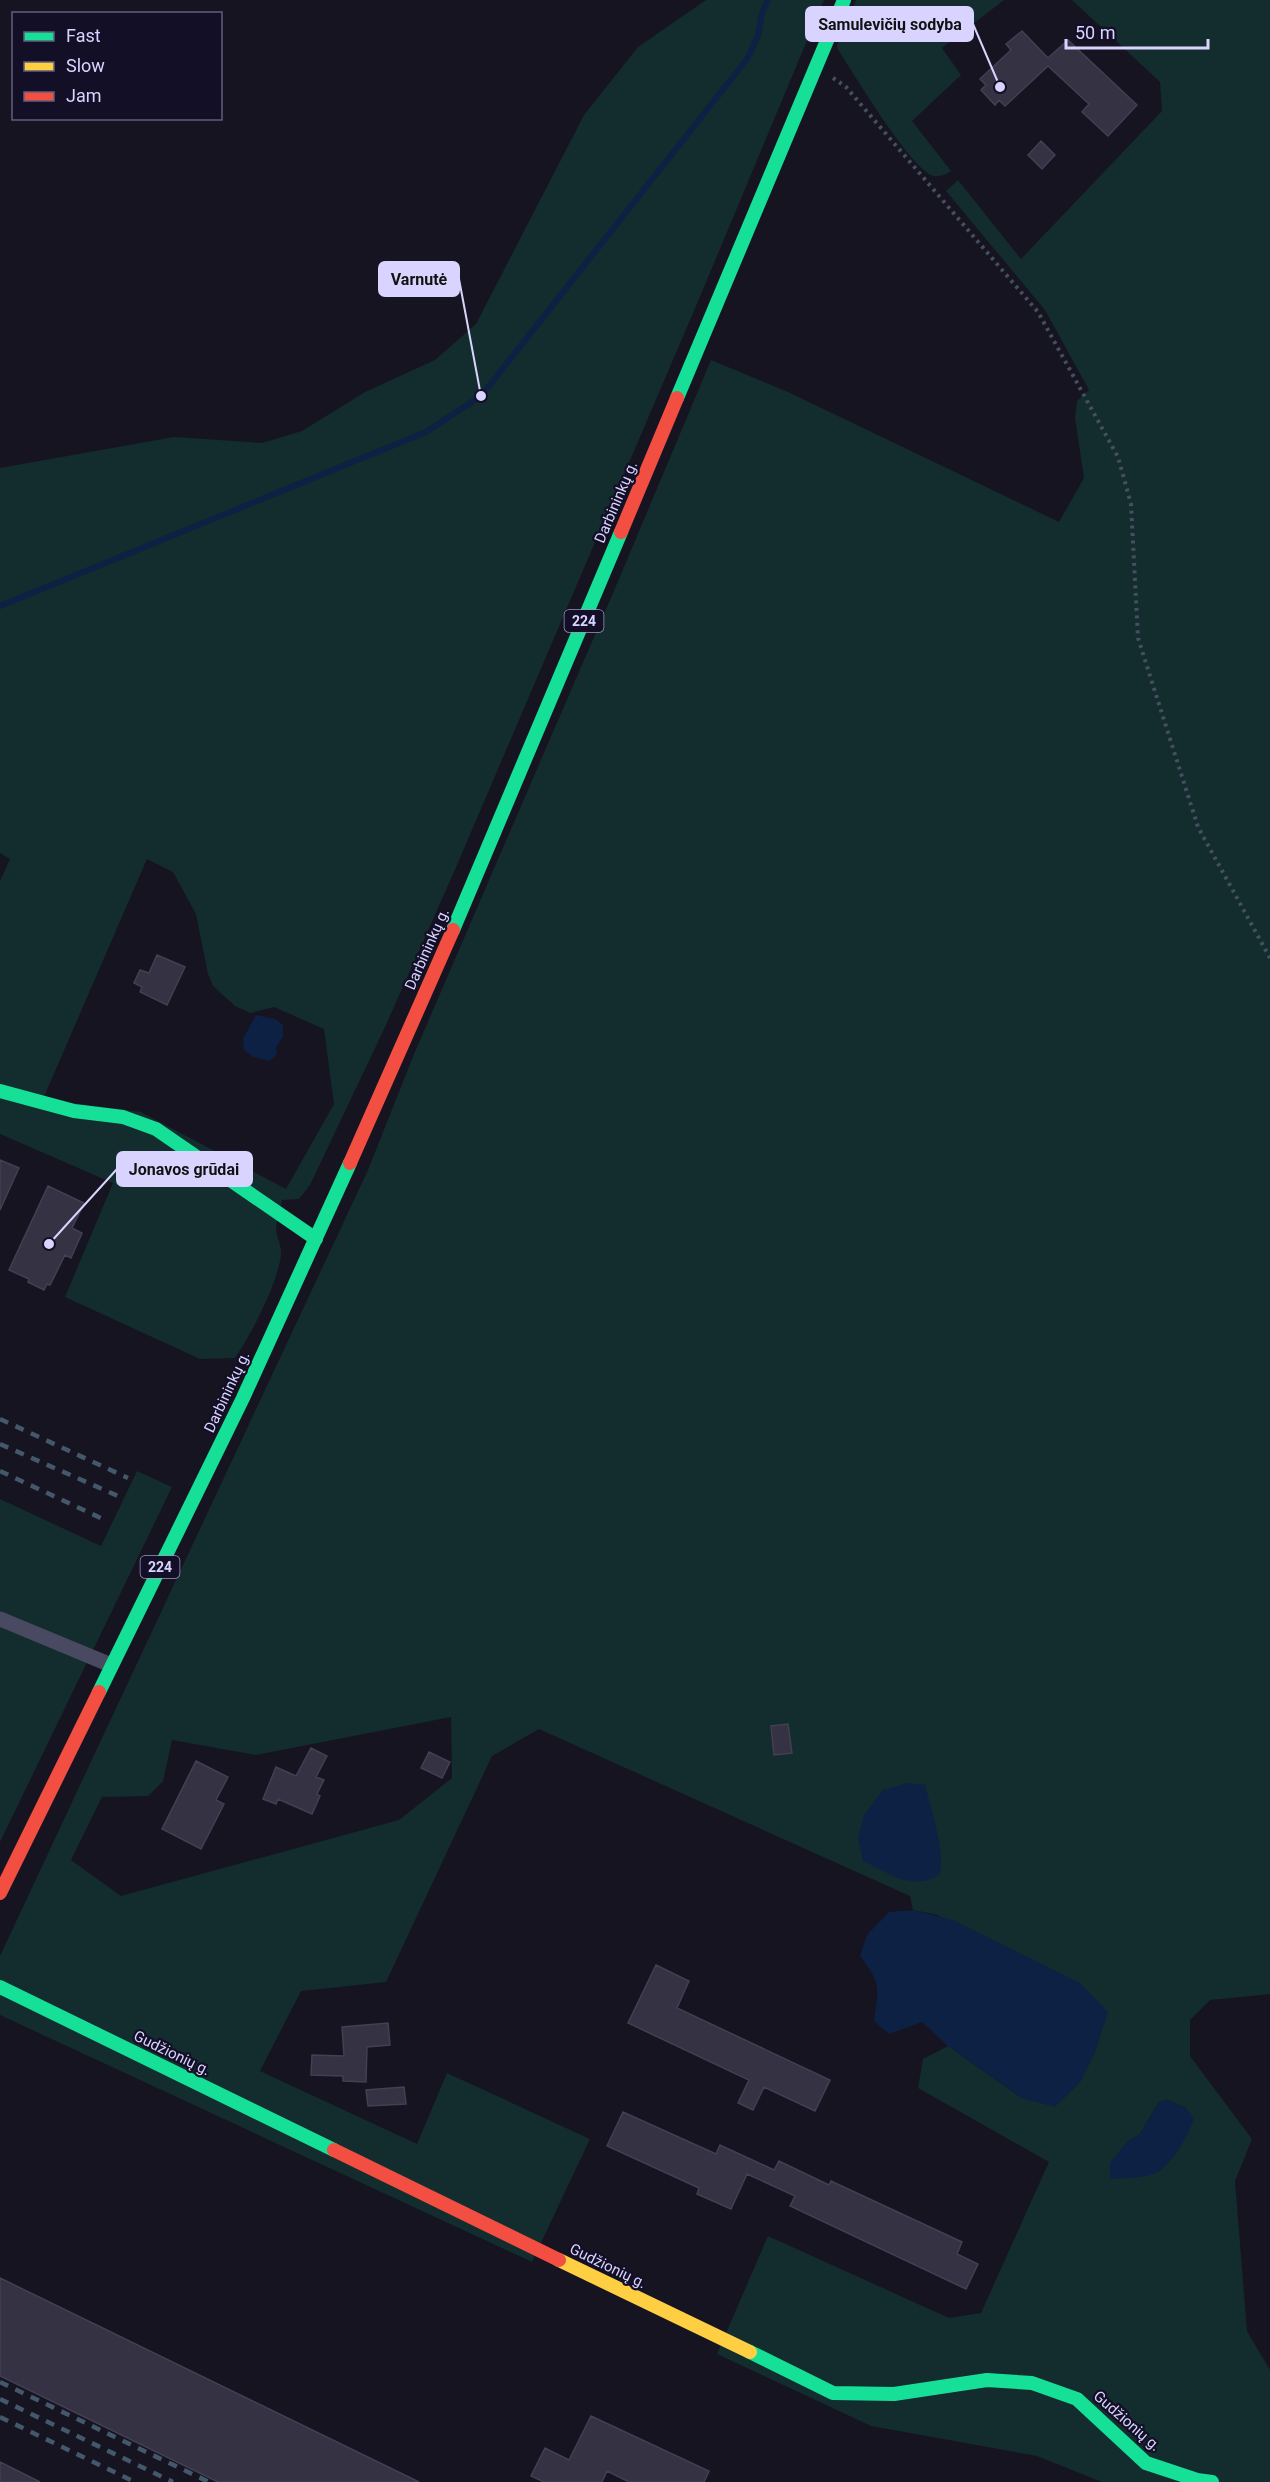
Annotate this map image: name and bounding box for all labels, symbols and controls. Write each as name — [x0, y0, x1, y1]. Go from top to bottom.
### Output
callout: Samulevičių sodyba — [806, 7, 973, 41]
legend — [12, 12, 222, 120]
scale bar — [1066, 12, 1208, 50]
text: Samulevičių sodyba — [818, 15, 962, 34]
text: 50 m — [1075, 22, 1115, 43]
text: Fast — [66, 25, 101, 46]
text: Slow — [66, 55, 105, 76]
text: Jam — [66, 85, 102, 106]
callout: Varnutė — [379, 262, 459, 296]
text: Varnutė — [391, 270, 448, 289]
street label: Darbininkų g. — [591, 458, 641, 546]
road number: 224 — [564, 610, 604, 632]
street label: Darbininkų g. — [401, 905, 453, 993]
callout: Jonavos grūdai — [117, 1152, 252, 1186]
text: Jonavos grūdai — [129, 1160, 239, 1179]
street label: Darbininkų g. — [200, 1349, 254, 1435]
road number: 224 — [140, 1556, 180, 1578]
street label: Gudžionių g. — [131, 2027, 213, 2079]
street label: Gudžionių g. — [567, 2240, 649, 2292]
street label: Gudžionių g. — [1090, 2387, 1164, 2455]

